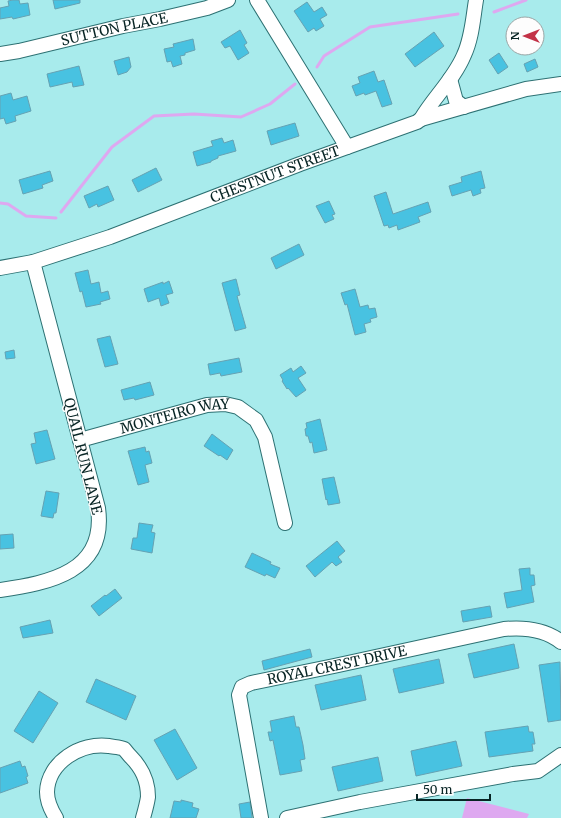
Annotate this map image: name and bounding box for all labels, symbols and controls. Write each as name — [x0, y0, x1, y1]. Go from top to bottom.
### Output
street label: SUTTON PLACE — [59, 8, 169, 50]
north arrow — [505, 16, 545, 56]
text: N — [508, 31, 522, 40]
street label: CHESTNUT STREET — [207, 141, 342, 207]
street label: MONTEIRO WAY — [118, 395, 231, 438]
street label: QUAIL RUN LANE — [60, 396, 106, 516]
street label: ROYAL CREST DRIVE — [265, 641, 408, 689]
scale bar — [417, 776, 490, 802]
text: 50 m — [423, 782, 452, 797]

